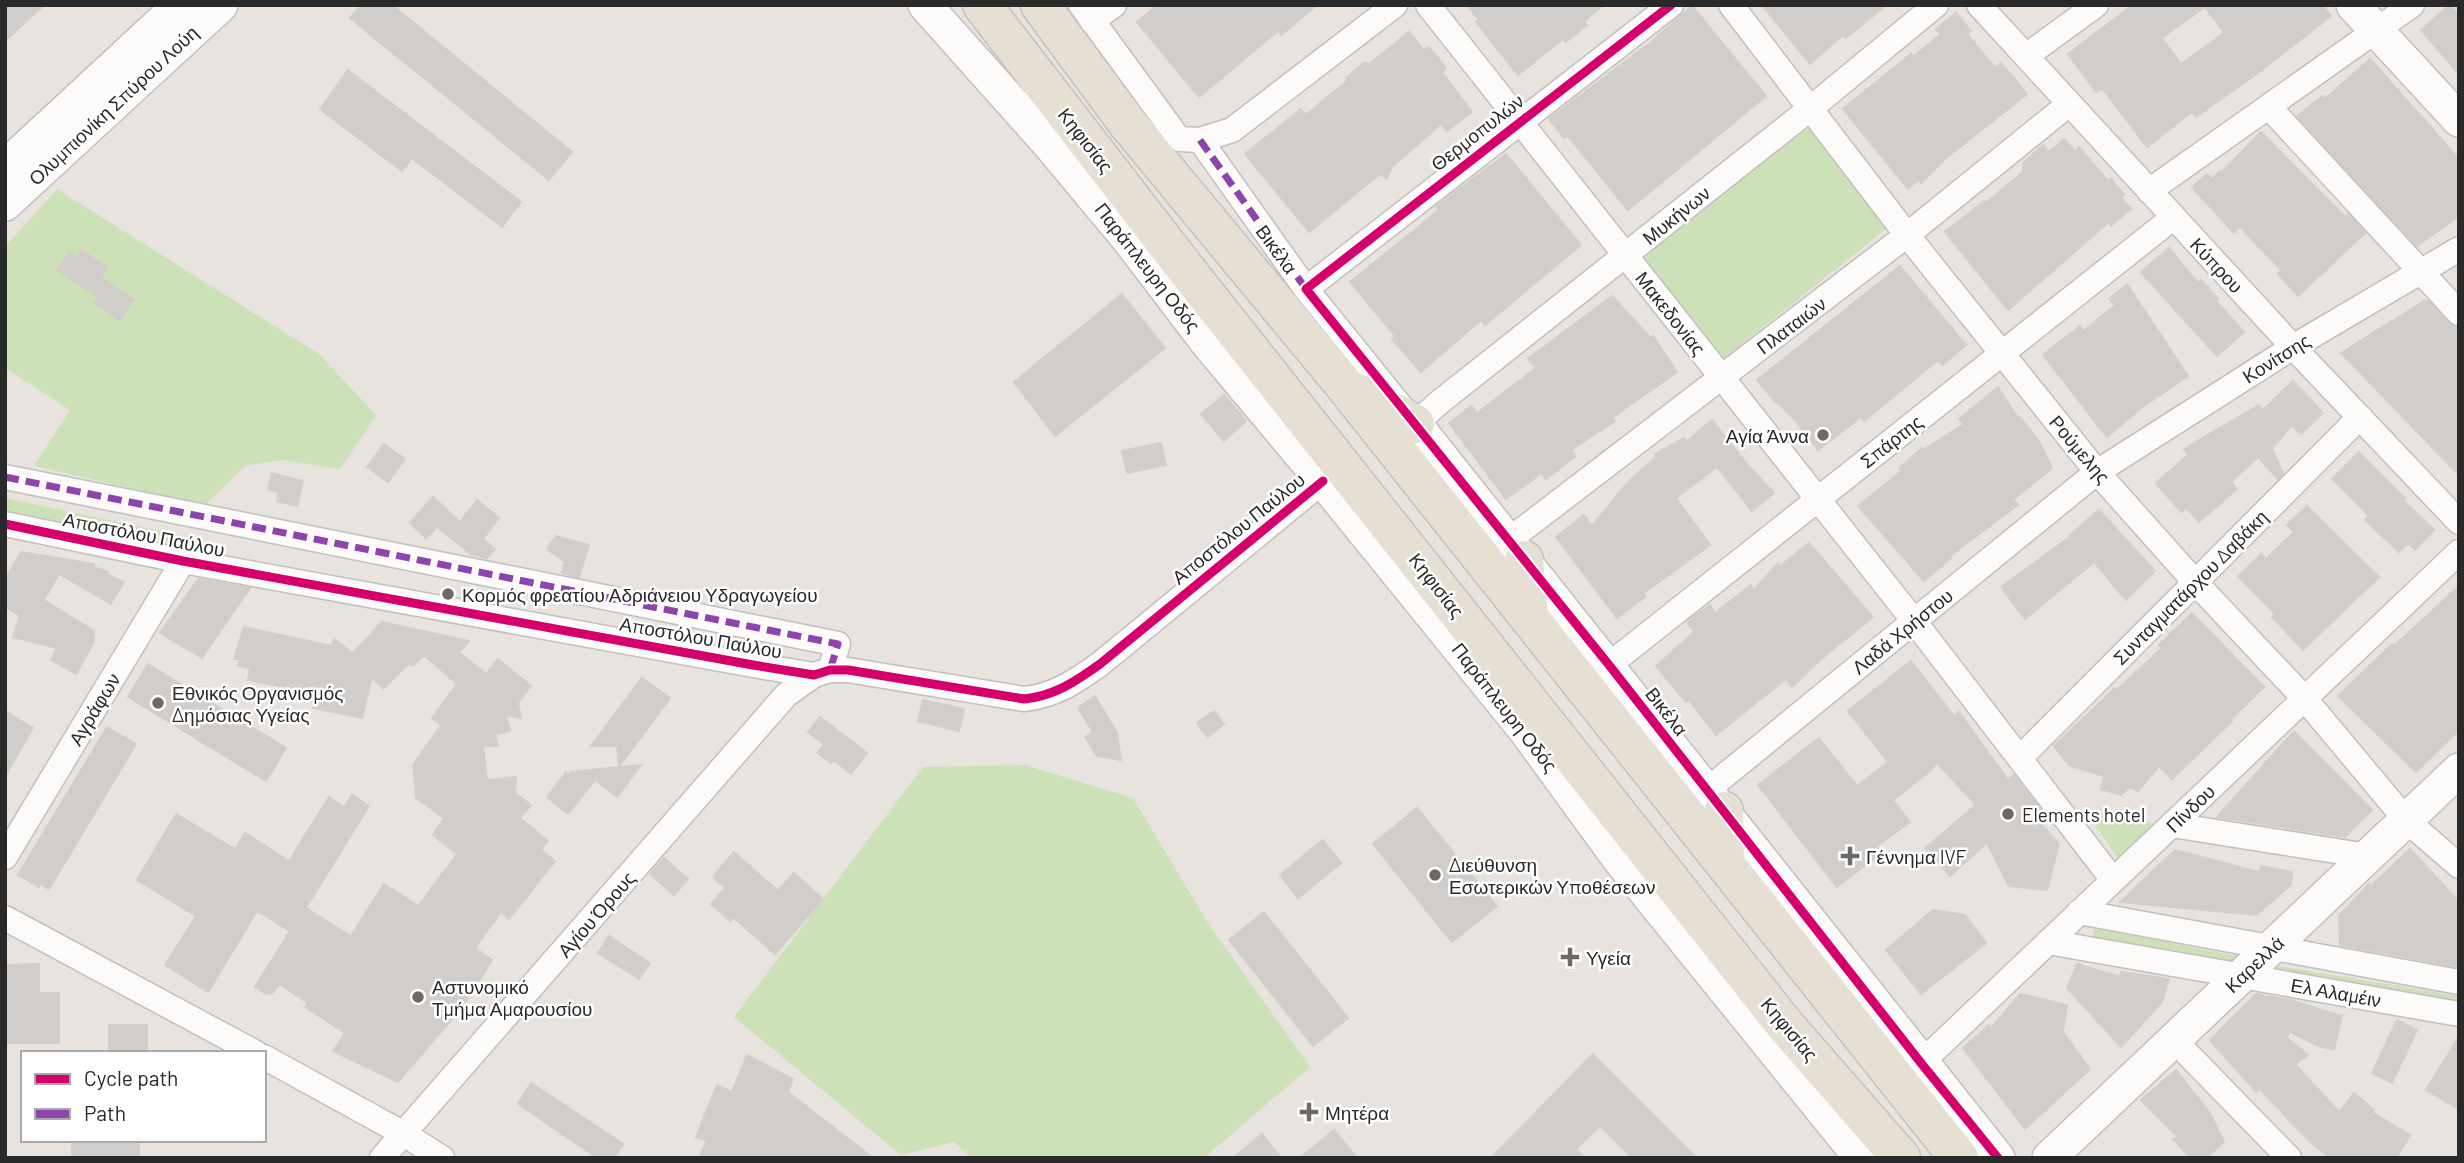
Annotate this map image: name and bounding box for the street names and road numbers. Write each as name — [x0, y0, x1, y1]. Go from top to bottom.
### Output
street label: Ολυμπιονίκη Σπύρου Λούη — [23, 20, 203, 190]
street label: Θερμοπυλών — [1426, 89, 1528, 175]
street label: Κηφισίας — [1054, 103, 1118, 177]
street label: Μυκήνων — [1638, 181, 1714, 249]
street label: Παράπλευρη Οδός — [1090, 198, 1206, 336]
street label: Βικέλα — [1252, 220, 1302, 278]
street label: Κύπρου — [2186, 233, 2248, 297]
street label: Μακεδονίας — [1631, 267, 1711, 359]
street label: Πλαταιών — [1752, 292, 1830, 358]
street label: Κονίτσης — [2238, 328, 2314, 388]
street label: Σπάρτης — [1855, 410, 1927, 472]
street label: Ρούμελης — [2045, 410, 2115, 488]
street label: Αποστόλου Παύλου — [1167, 467, 1309, 589]
street label: Συνταγματάρχου Δαβάκη — [2108, 505, 2272, 669]
street label: Αποστόλου Παύλου — [61, 507, 227, 561]
street label: Κηφισίας — [1405, 548, 1469, 622]
street label: Λαδά Χρήστου — [1847, 583, 1957, 679]
street label: Αποστόλου Παύλου — [618, 611, 784, 663]
street label: Παράπλευρη Οδός — [1447, 638, 1563, 776]
street label: Αγράφων — [63, 669, 125, 749]
street label: Βικέλα — [1641, 682, 1693, 740]
street label: Πίνδου — [2161, 779, 2219, 837]
street label: Αγίου Όρους — [552, 866, 640, 962]
street label: Καρελλά — [2220, 931, 2288, 997]
street label: Ελ Αλαμέιν — [2289, 973, 2383, 1011]
street label: Κηφισίας — [1757, 993, 1823, 1065]

